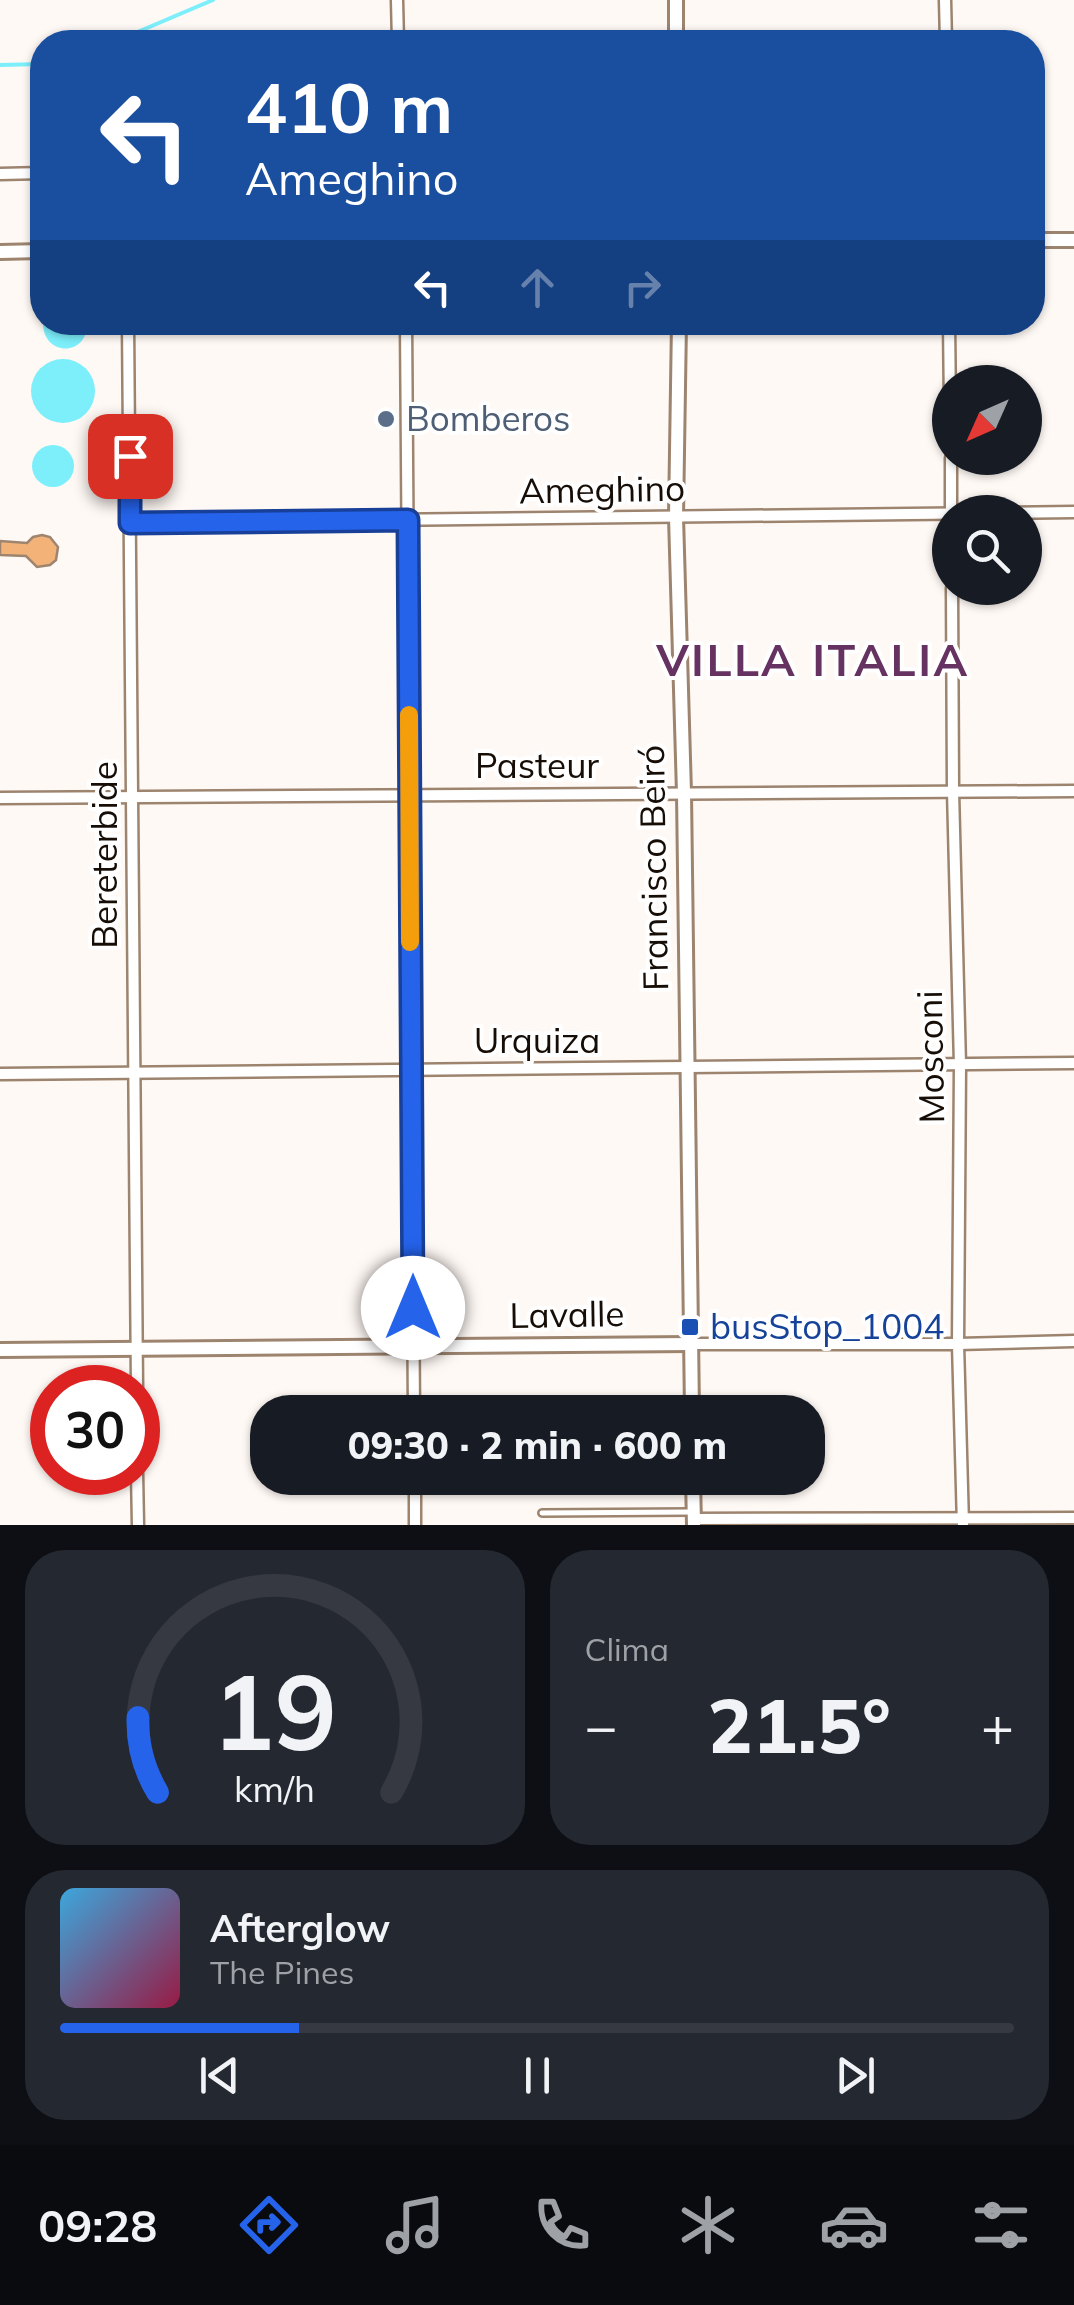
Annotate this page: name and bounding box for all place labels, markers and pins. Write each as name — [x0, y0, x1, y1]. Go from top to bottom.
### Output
place label: Bomberos — [406, 396, 570, 440]
marker: Bomberos — [375, 408, 397, 430]
pin — [88, 414, 173, 499]
place label: busStop_1004 — [710, 1304, 944, 1348]
marker: busStop_1004 — [679, 1316, 701, 1338]

